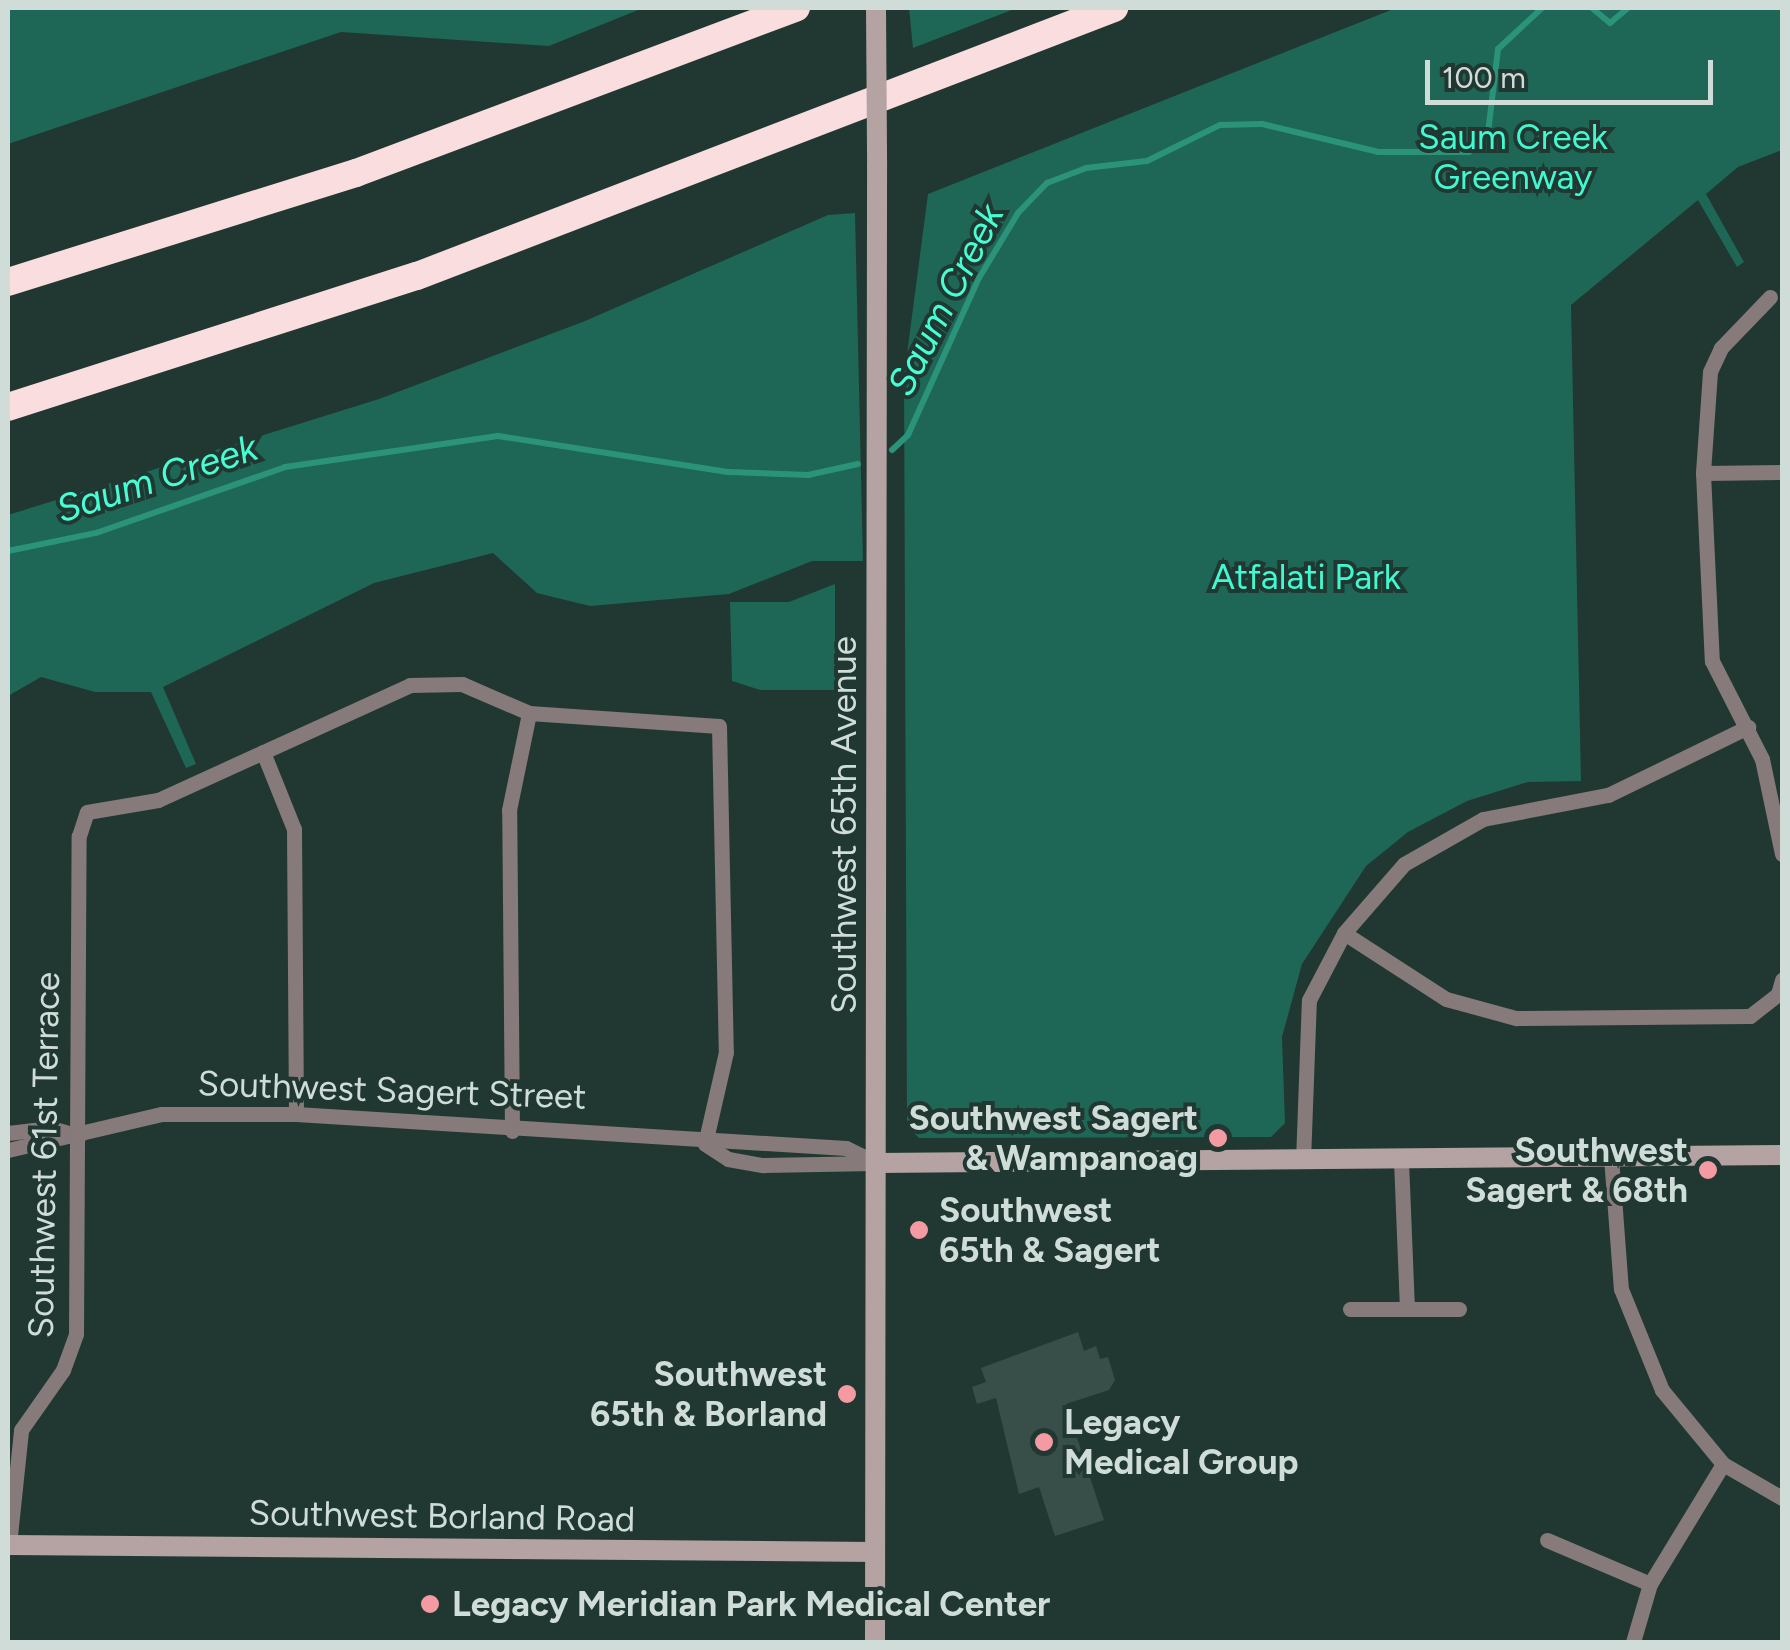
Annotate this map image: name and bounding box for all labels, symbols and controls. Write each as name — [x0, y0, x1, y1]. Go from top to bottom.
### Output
scale bar — [1430, 40, 1718, 102]
text: 100 m — [1442, 59, 1526, 96]
park label: Saum Creek Greenway — [1418, 116, 1608, 198]
water label: Saum Creek — [878, 197, 1014, 403]
water label: Saum Creek — [51, 425, 263, 533]
park label: Atfalati Park — [1211, 556, 1401, 598]
street label: Southwest 65th Avenue — [823, 636, 865, 1014]
street label: Southwest 61st Terrace — [20, 971, 68, 1339]
street label: Southwest Sagert Street — [197, 1062, 587, 1118]
place label: Southwest Sagert & Wampanoag — [909, 1097, 1198, 1179]
marker: Southwest Sagert & Wampanoag — [1207, 1127, 1229, 1149]
place label: Southwest Sagert & 68th — [1465, 1129, 1688, 1211]
marker: Southwest Sagert & 68th — [1697, 1159, 1719, 1181]
place label: Southwest 65th & Sagert — [939, 1189, 1161, 1271]
marker: Southwest 65th & Sagert — [908, 1219, 930, 1241]
place label: Southwest 65th & Borland — [590, 1353, 827, 1435]
marker: Southwest 65th & Borland — [836, 1383, 858, 1405]
place label: Legacy Medical Group — [1064, 1401, 1299, 1483]
marker: Legacy Medical Group — [1033, 1431, 1055, 1453]
street label: Southwest Borland Road — [248, 1492, 636, 1540]
place label: Legacy Meridian Park Medical Center — [452, 1583, 1050, 1625]
marker: Legacy Meridian Park Medical Center — [417, 1591, 443, 1617]

